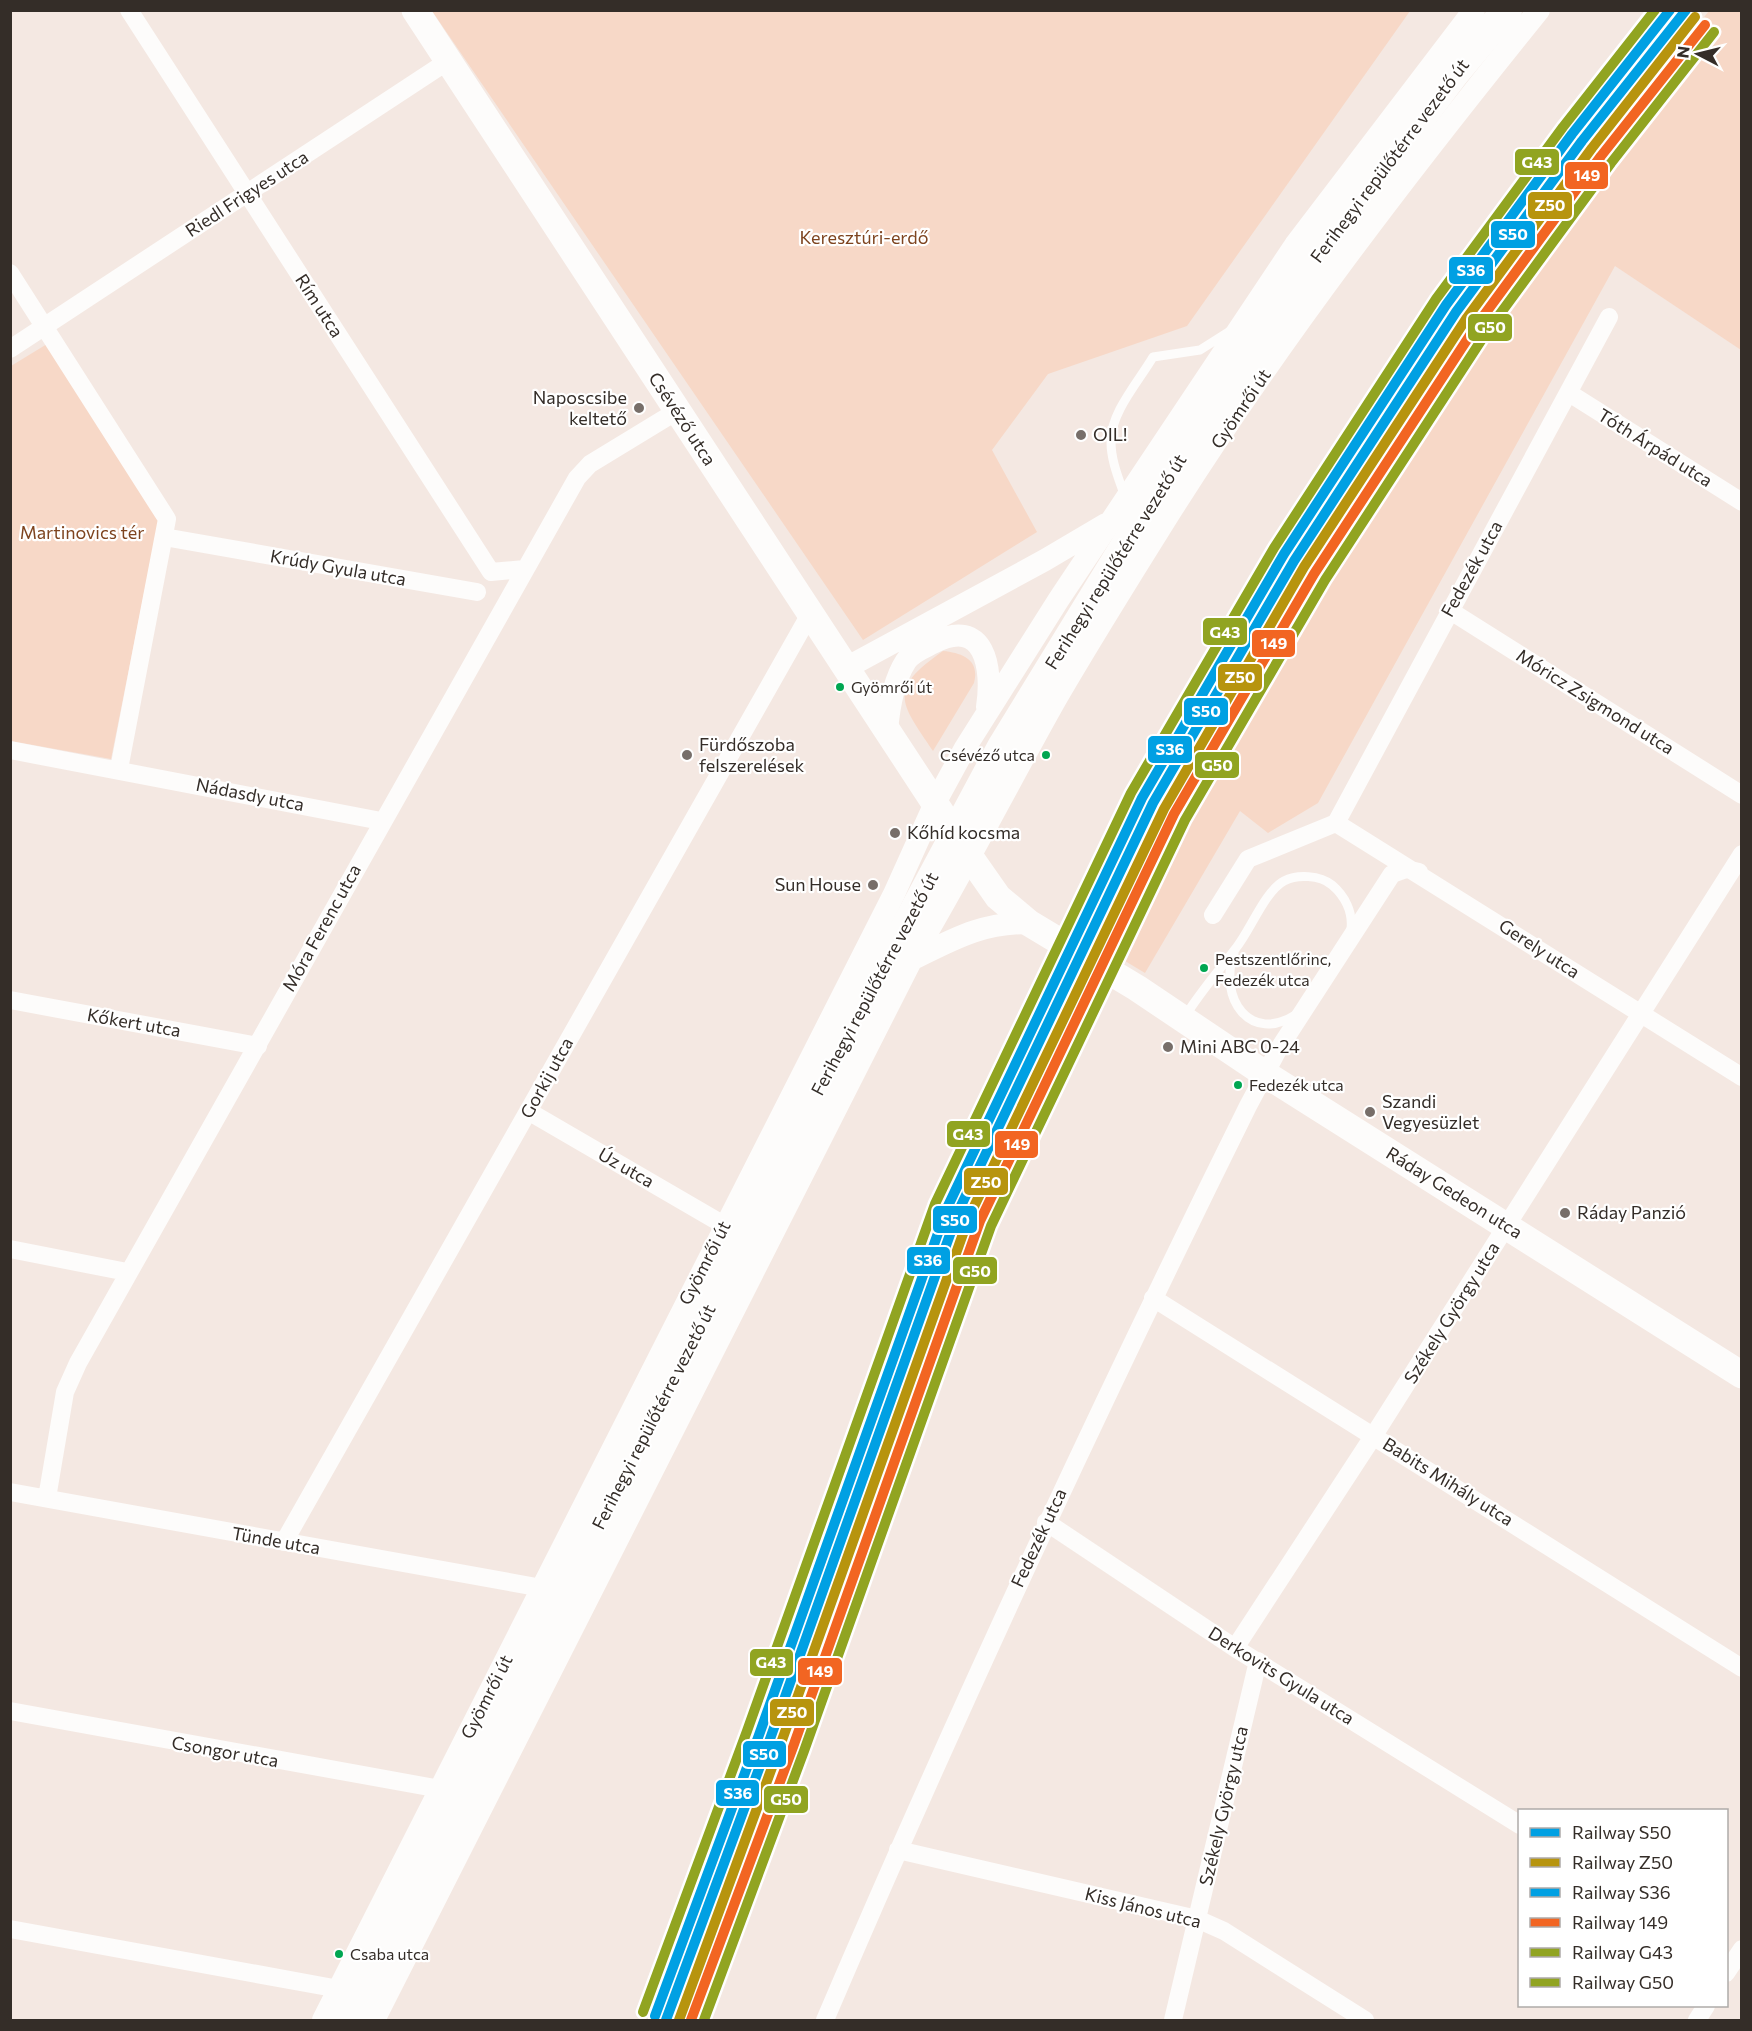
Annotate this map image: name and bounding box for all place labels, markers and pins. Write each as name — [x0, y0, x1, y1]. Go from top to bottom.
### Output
place label: Naposcsibe keltető — [533, 386, 627, 429]
marker: Naposcsibe keltető — [632, 401, 646, 415]
place label: OIL! — [1093, 423, 1127, 445]
marker: OIL! — [1074, 428, 1088, 442]
place label: Gyömrői út — [851, 677, 933, 696]
marker: Gyömrői út — [834, 681, 846, 693]
place label: Fürdőszoba felszerelések — [699, 733, 804, 776]
place label: Csévéző utca — [940, 745, 1035, 764]
marker: Fürdőszoba felszerelések — [680, 748, 694, 762]
marker: Csévéző utca — [1040, 749, 1052, 761]
place label: Kőhíd kocsma — [907, 821, 1020, 843]
marker: Kőhíd kocsma — [888, 826, 902, 840]
place label: Sun House — [775, 873, 861, 895]
marker: Sun House — [866, 878, 880, 892]
place label: Pestszentlőrinc, Fedezék utca — [1215, 949, 1331, 989]
marker: Pestszentlőrinc, Fedezék utca — [1198, 962, 1210, 974]
place label: Mini ABC 0-24 — [1180, 1035, 1300, 1057]
marker: Mini ABC 0-24 — [1161, 1040, 1175, 1054]
place label: Fedezék utca — [1249, 1075, 1344, 1094]
marker: Fedezék utca — [1232, 1079, 1244, 1091]
place label: Szandi Vegyesüzlet — [1382, 1090, 1479, 1133]
marker: Szandi Vegyesüzlet — [1363, 1105, 1377, 1119]
place label: Ráday Panzió — [1577, 1201, 1686, 1223]
marker: Ráday Panzió — [1558, 1206, 1572, 1220]
place label: Csaba utca — [350, 1944, 429, 1963]
marker: Csaba utca — [333, 1948, 345, 1960]

